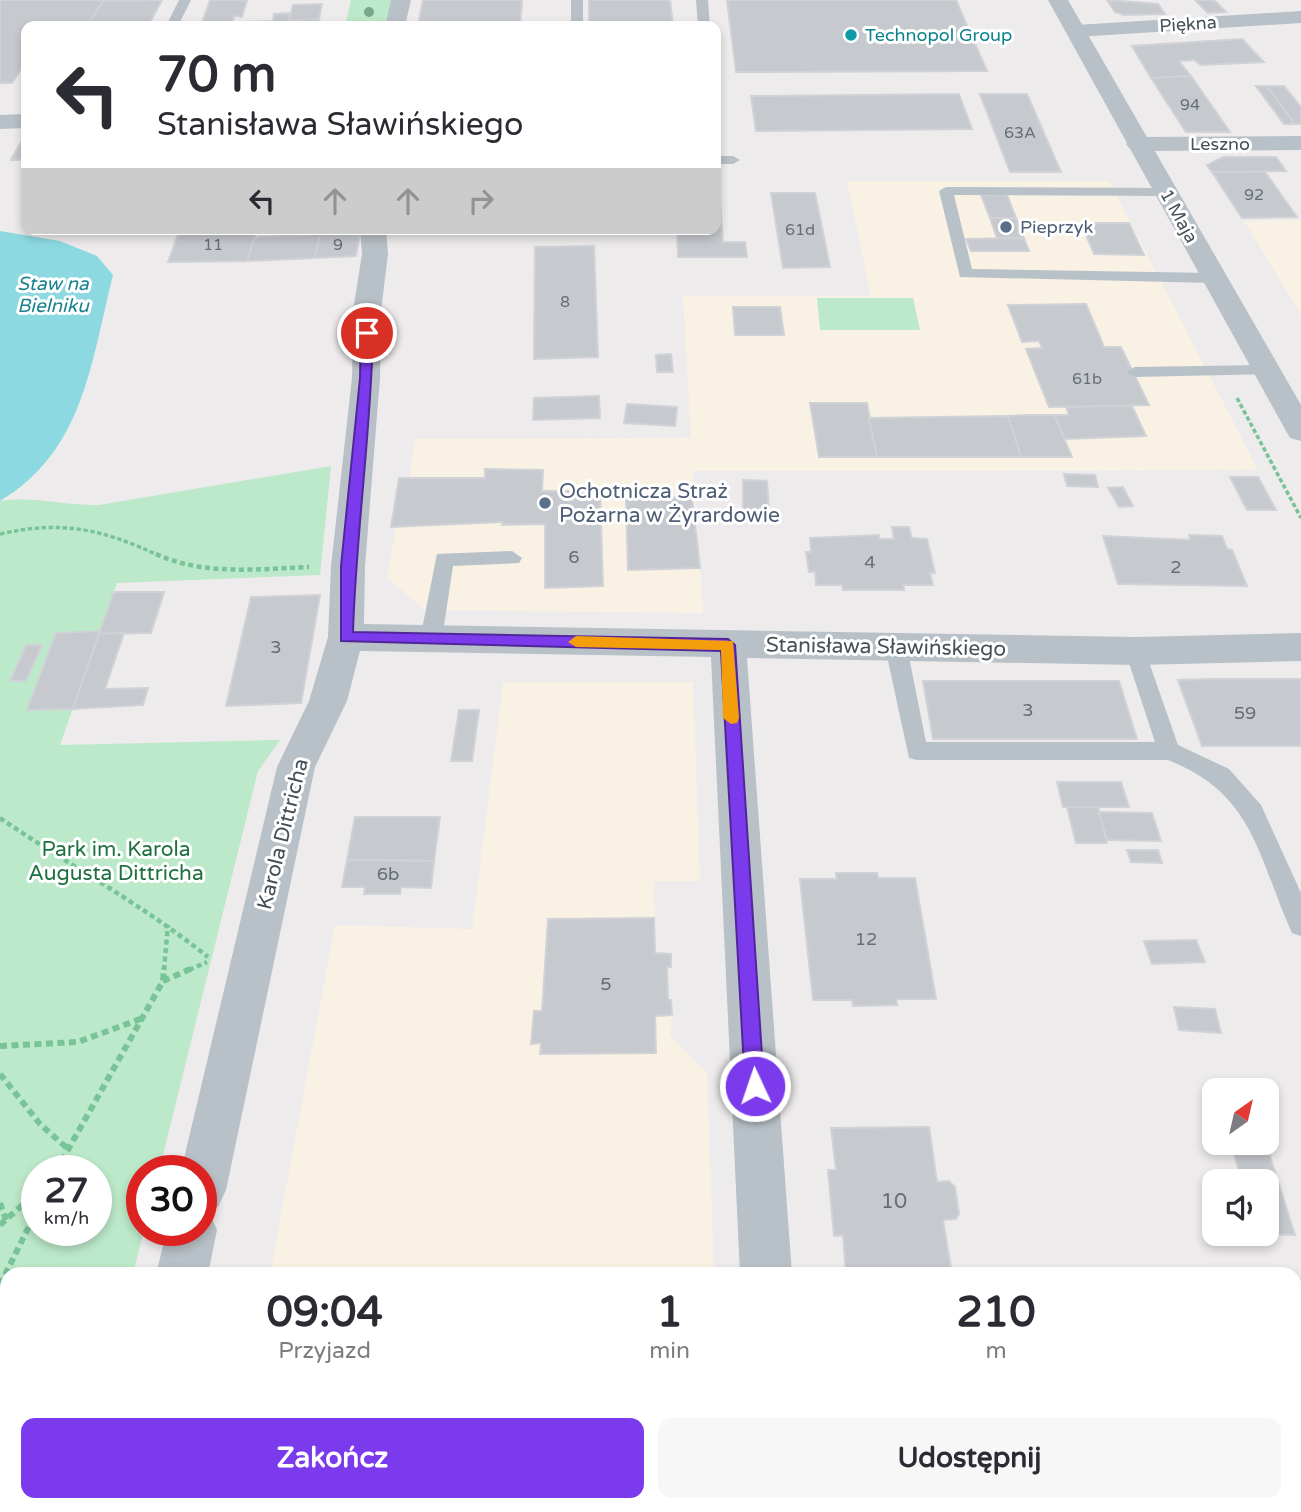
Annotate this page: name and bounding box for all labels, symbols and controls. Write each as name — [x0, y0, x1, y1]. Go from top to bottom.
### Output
street label: Piękna — [1159, 11, 1217, 37]
place label: Technopol Group — [865, 24, 1012, 46]
marker: Technopol Group — [843, 27, 859, 43]
text: 70 m — [157, 46, 276, 105]
icon: left — [42, 49, 133, 140]
house number: 94 — [1180, 95, 1200, 115]
text: Stanisława Sławińskiego — [157, 106, 524, 144]
house number: 63A — [1004, 123, 1036, 143]
street label: Leszno — [1190, 133, 1250, 155]
icon: left — [243, 182, 281, 220]
icon: ahead — [316, 182, 354, 220]
icon: ahead — [389, 182, 427, 220]
icon: right — [462, 182, 500, 220]
street label: 1 Maja — [1155, 185, 1203, 247]
house number: 92 — [1244, 185, 1264, 205]
place label: Pieprzyk — [1020, 216, 1094, 238]
marker: Pieprzyk — [998, 219, 1014, 235]
house number: 61d — [785, 220, 815, 240]
house number: 11 — [203, 235, 223, 255]
house number: 9 — [333, 235, 343, 255]
water label: Staw na Bielniku — [17, 273, 90, 317]
house number: 8 — [560, 292, 570, 312]
pin — [337, 303, 397, 363]
icon: arrive — [348, 314, 386, 352]
house number: 61b — [1072, 369, 1102, 389]
place label: Ochotnicza Straż Pożarna w Żyrardowie — [559, 479, 780, 528]
marker: Ochotnicza Straż Pożarna w Żyrardowie — [537, 495, 553, 511]
house number: 6 — [568, 546, 580, 568]
house number: 4 — [864, 551, 876, 573]
house number: 2 — [1170, 556, 1182, 578]
street label: Stanisława Sławińskiego — [766, 632, 1006, 662]
house number: 3 — [270, 636, 282, 658]
house number: 3 — [1022, 699, 1034, 721]
house number: 59 — [1234, 702, 1256, 724]
street label: Karola Dittricha — [252, 756, 314, 912]
park label: Park im. Karola Augusta Dittricha — [28, 837, 204, 886]
house number: 6b — [377, 863, 399, 885]
house number: 12 — [855, 928, 877, 950]
house number: 5 — [600, 973, 612, 995]
position arrow — [718, 1049, 792, 1123]
north arrow — [1202, 1078, 1279, 1155]
map controls — [1202, 1078, 1279, 1246]
speed limit sign: 30 — [126, 1155, 217, 1246]
button: sound — [1202, 1169, 1279, 1246]
text: 27 — [45, 1170, 88, 1212]
house number: 10 — [881, 1189, 907, 1214]
text: km/h — [44, 1207, 89, 1229]
text: 09:04 — [266, 1287, 383, 1338]
text: 1 — [656, 1287, 683, 1338]
text: 210 — [956, 1287, 1036, 1338]
text: Przyjazd — [278, 1337, 371, 1365]
text: min — [649, 1337, 690, 1365]
text: m — [985, 1337, 1007, 1365]
button: Zakończ — [21, 1418, 644, 1498]
button: Udostępnij — [658, 1418, 1281, 1498]

